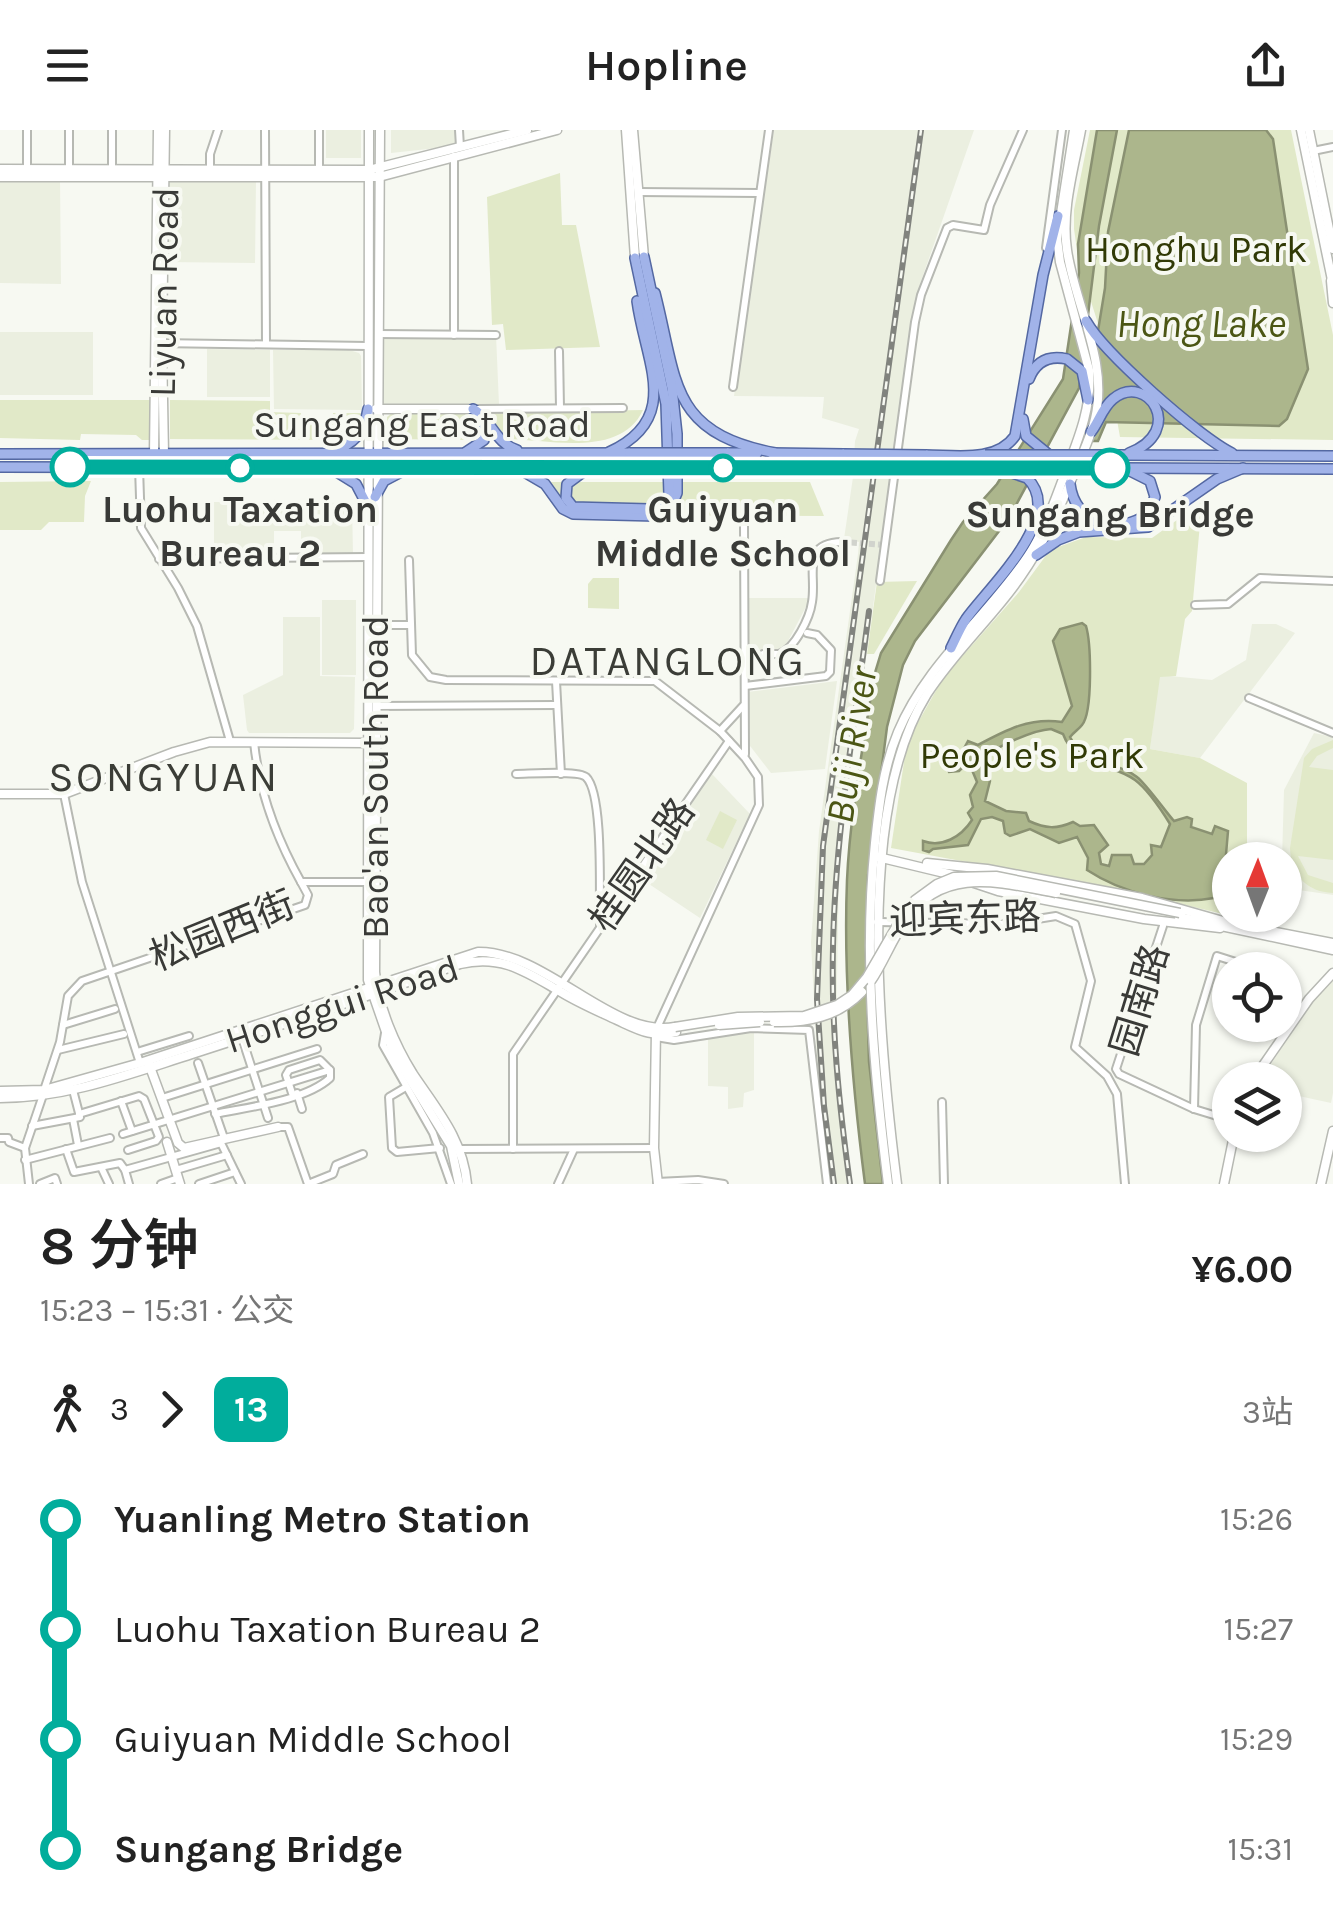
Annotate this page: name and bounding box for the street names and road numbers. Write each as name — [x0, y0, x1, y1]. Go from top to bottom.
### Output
street label: Liyuan Road — [140, 187, 188, 397]
street label: Sungang East Road — [253, 402, 591, 447]
street label: Bao'an South Road — [353, 615, 398, 939]
street label: 桂圆北路 — [580, 790, 704, 940]
street label: 松园西街 — [143, 882, 301, 980]
street label: 迎宾东路 — [888, 894, 1042, 944]
street label: 园南路 — [1102, 939, 1178, 1061]
street label: Honggui Road — [220, 945, 464, 1063]

